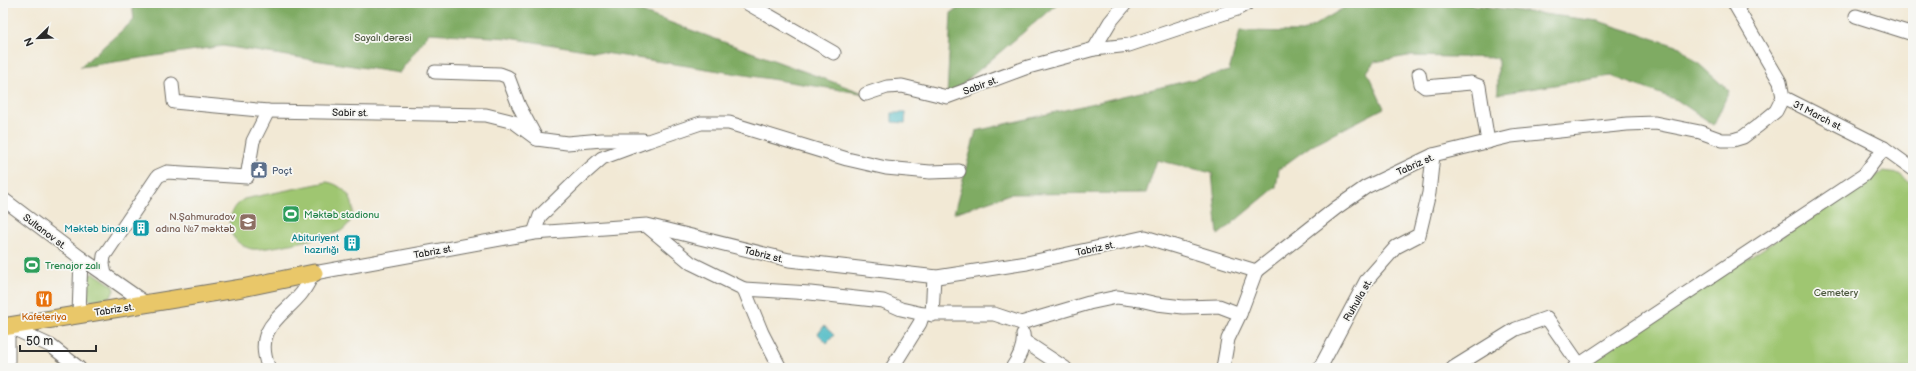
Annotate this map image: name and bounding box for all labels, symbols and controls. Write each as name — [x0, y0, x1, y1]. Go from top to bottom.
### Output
north arrow — [18, 18, 58, 58]
park label: Sayalı dərəsi — [354, 32, 412, 44]
text: N — [22, 35, 37, 48]
street label: Sabir st. — [961, 74, 999, 98]
street label: 31 March st. — [1791, 98, 1844, 134]
street label: Sabir st. — [332, 107, 368, 119]
street label: Tabriz st. — [1395, 151, 1436, 178]
public building icon: Poçt — [249, 160, 269, 180]
place label: Poçt — [272, 165, 292, 177]
sports icon: Məktəb stadionu — [281, 204, 301, 224]
place label: Məktəb stadionu — [304, 209, 379, 221]
place label: N.Şahmuradov adına №7 məktəb — [155, 211, 235, 235]
street label: Sultanov st. — [20, 212, 68, 252]
school or university icon: N.Şahmuradov adına №7 məktəb — [238, 212, 258, 232]
building icon: Məktəb binası — [131, 218, 151, 238]
place label: Məktəb binası — [64, 223, 128, 235]
place label: Abituriyent hazırlığı — [292, 232, 339, 256]
building icon: Abituriyent hazırlığı — [342, 233, 362, 253]
street label: Tabriz st. — [1075, 239, 1116, 259]
street label: Tabriz st. — [413, 243, 454, 261]
street label: Tabriz st. — [743, 244, 784, 266]
sports icon: Trenajor zalı — [22, 255, 42, 275]
place label: Trenajor zalı — [45, 260, 100, 272]
street label: Ruhulla st. — [1341, 277, 1375, 324]
park label: Cemetery — [1814, 287, 1859, 299]
restaurant icon: Kafeteriya — [34, 289, 54, 309]
street label: Tabriz st. — [94, 301, 135, 319]
place label: Kafeteriya — [21, 311, 67, 323]
scale bar — [20, 327, 96, 353]
text: 50 m — [26, 334, 53, 349]

